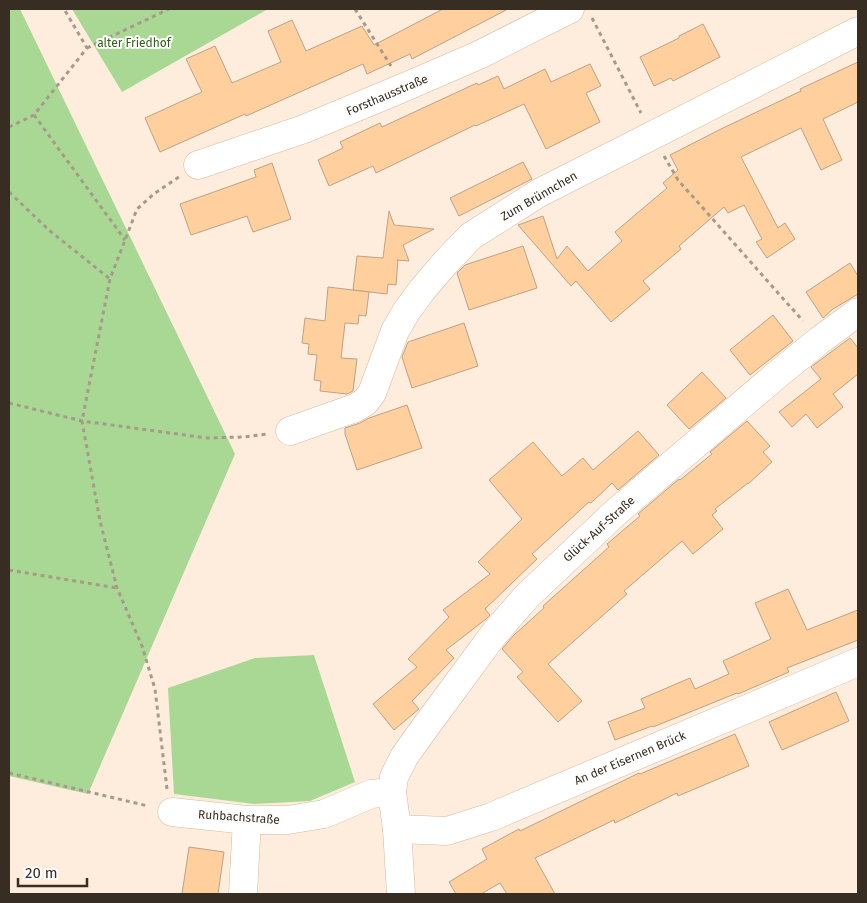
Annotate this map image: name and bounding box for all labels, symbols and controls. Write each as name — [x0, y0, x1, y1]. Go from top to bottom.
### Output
park label: alter Friedhof — [97, 36, 172, 50]
street label: Forsthausstraße — [344, 72, 430, 118]
street label: Zum Brünnchen — [498, 168, 580, 224]
street label: Glück-Auf-Straße — [560, 493, 638, 565]
street label: An der Eisernen Brück — [572, 728, 689, 788]
street label: Ruhbachstraße — [198, 807, 280, 827]
scale bar — [18, 856, 86, 888]
text: 20 m — [25, 864, 58, 882]

